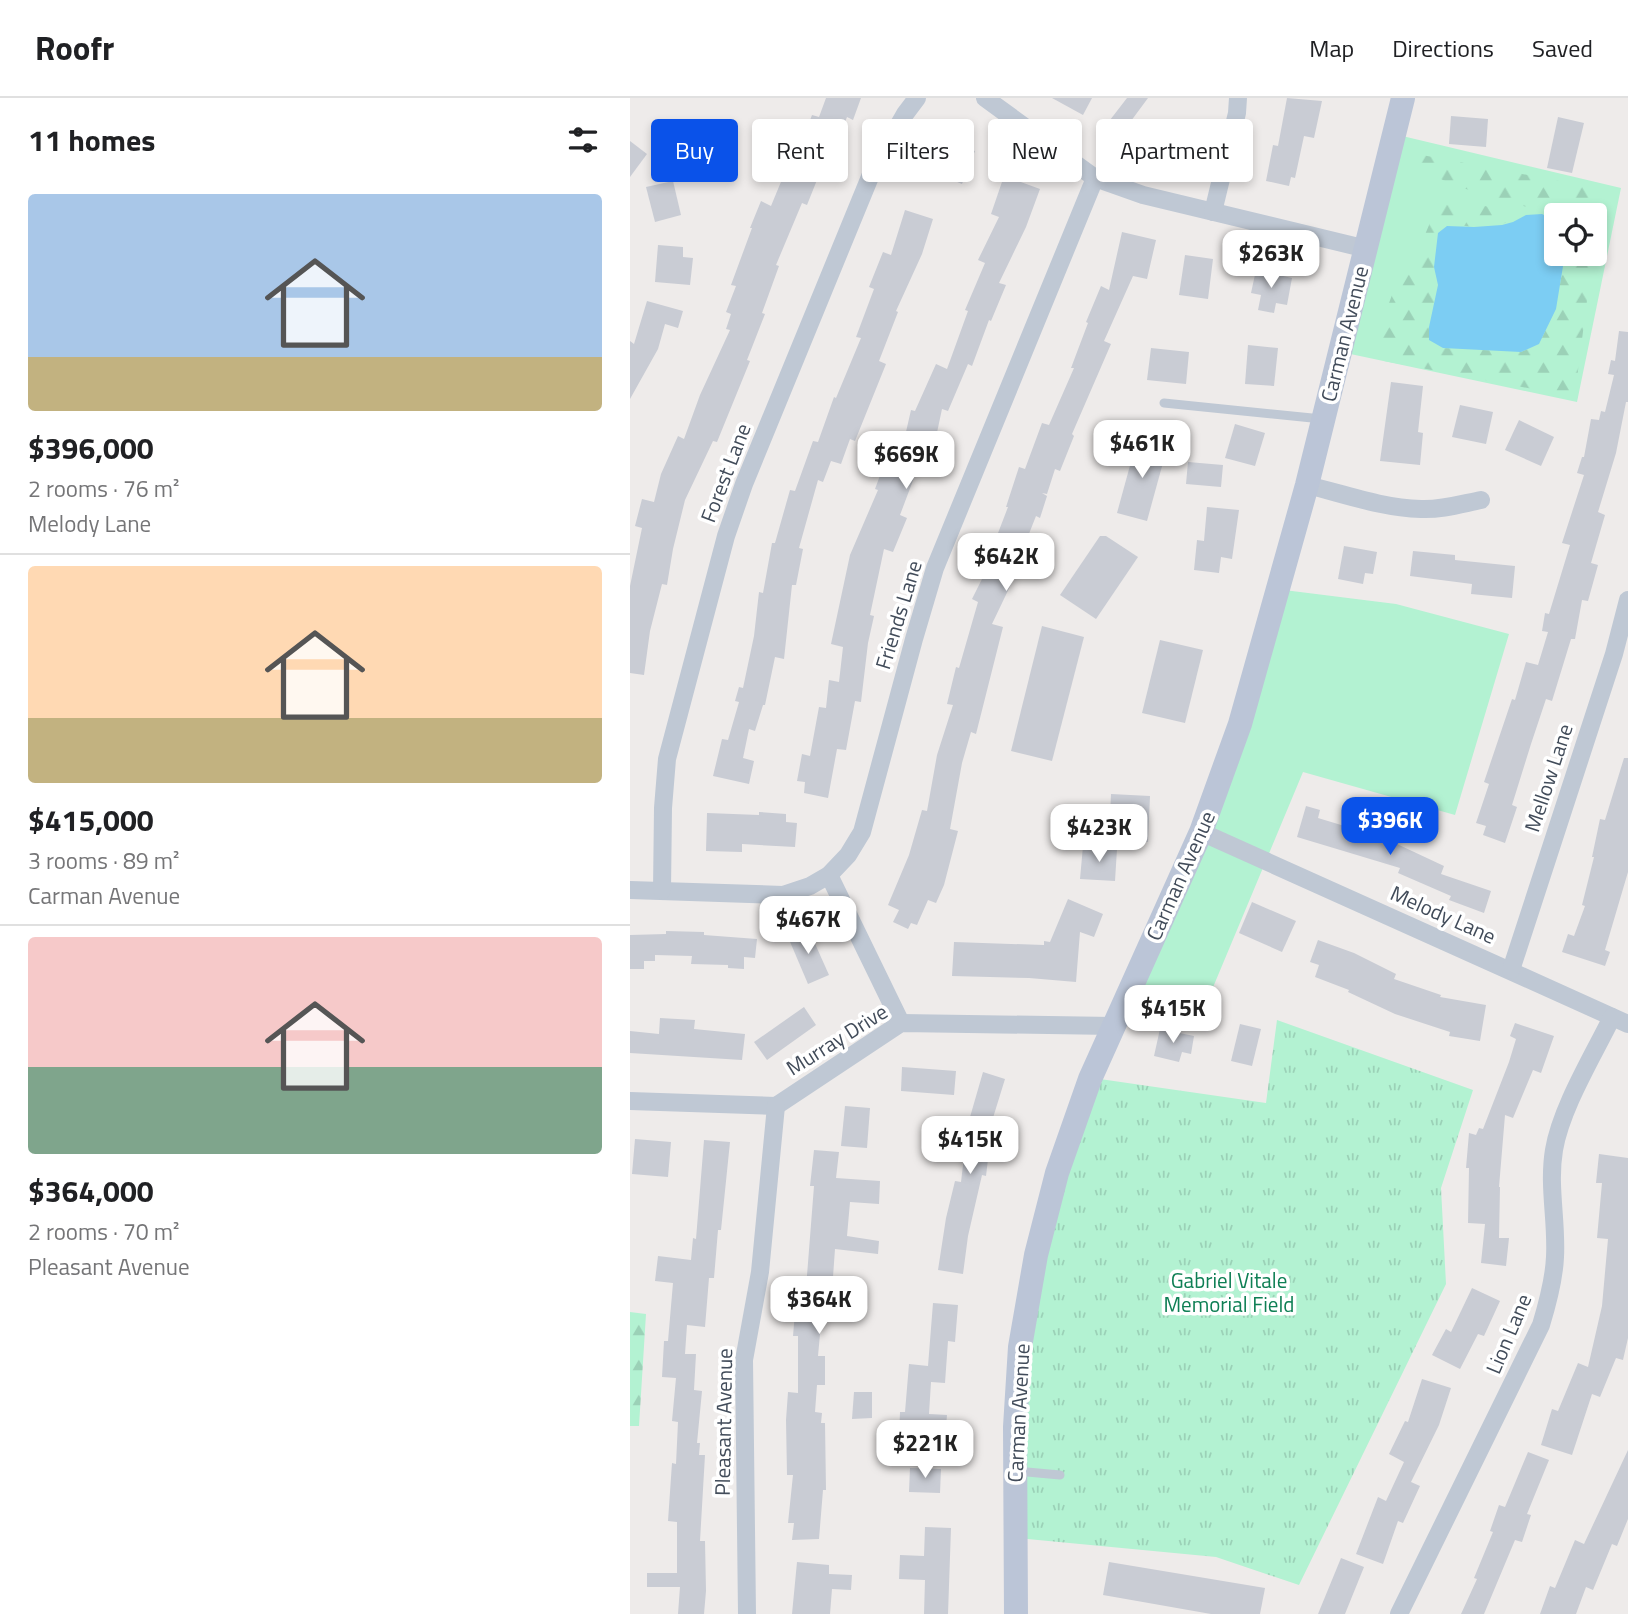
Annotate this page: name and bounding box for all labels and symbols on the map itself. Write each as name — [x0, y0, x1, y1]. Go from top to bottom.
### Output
pin: $263K — [1222, 230, 1320, 290]
street label: Carman Avenue — [1312, 263, 1376, 405]
street label: Forest Lane — [692, 419, 759, 527]
pin: $461K — [1093, 420, 1191, 480]
pin: $669K — [857, 432, 955, 491]
pin: $642K — [957, 533, 1055, 593]
street label: Friends Lane — [866, 556, 930, 673]
street label: Mellow Lane — [1516, 720, 1581, 836]
pin: $396K — [1341, 798, 1439, 857]
pin: $423K — [1050, 804, 1148, 864]
street label: Carman Avenue — [1137, 806, 1223, 946]
street label: Melody Lane — [1386, 877, 1501, 952]
pin: $467K — [759, 896, 857, 956]
pin: $415K — [1124, 986, 1222, 1045]
street label: Murray Drive — [779, 995, 893, 1083]
pin: $415K — [921, 1116, 1019, 1176]
park label: Gabriel Vitale Memorial Field — [1164, 1264, 1294, 1320]
pin: $364K — [770, 1276, 868, 1336]
street label: Lion Lane — [1477, 1289, 1539, 1379]
street label: Carman Avenue — [998, 1343, 1038, 1483]
street label: Pleasant Avenue — [706, 1348, 740, 1496]
pin: $221K — [876, 1420, 974, 1480]

